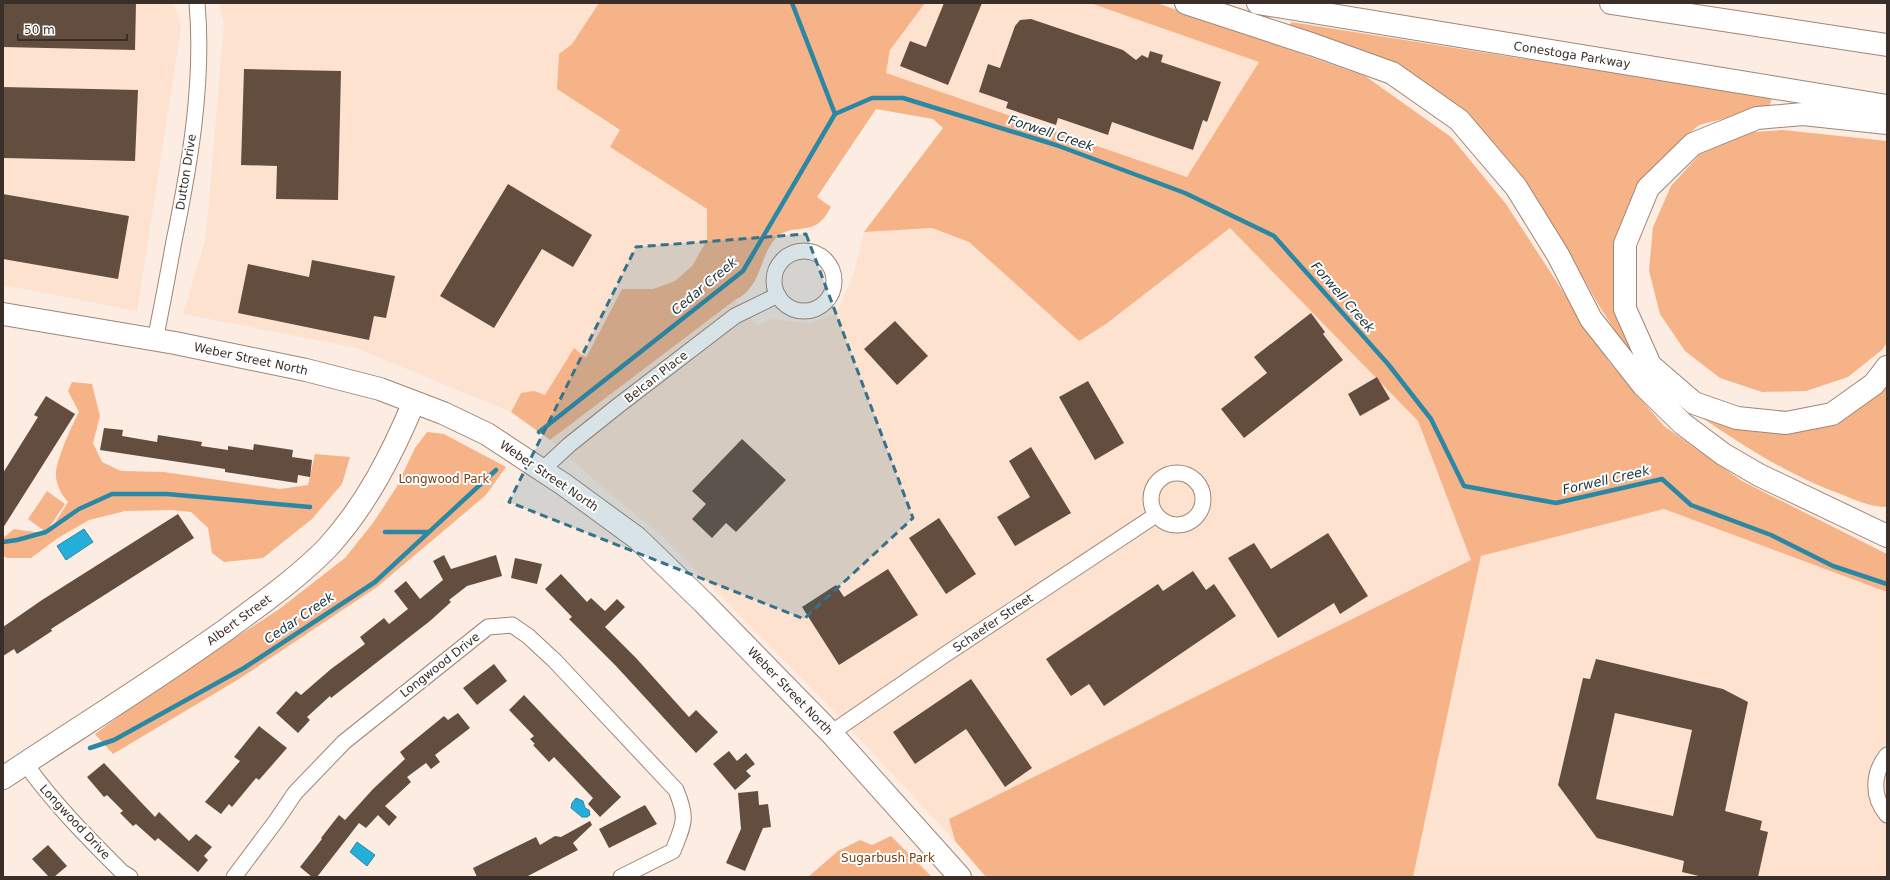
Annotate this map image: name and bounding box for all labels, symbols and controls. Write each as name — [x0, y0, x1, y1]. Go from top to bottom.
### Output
scale bar — [18, 16, 127, 42]
text: 50 m — [24, 23, 55, 37]
street label: Conestoga Parkway — [1513, 39, 1631, 71]
water label: Forwell Creek — [1006, 112, 1096, 154]
street label: Dutton Drive — [173, 133, 199, 211]
water label: Cedar Creek — [668, 254, 740, 318]
water label: Forwell Creek — [1308, 259, 1378, 336]
street label: Weber Street North — [193, 340, 309, 378]
street label: Belcan Place — [622, 348, 690, 406]
street label: Weber Street North — [497, 438, 601, 514]
water label: Forwell Creek — [1561, 463, 1651, 497]
park label: Longwood Park — [399, 472, 490, 486]
water label: Cedar Creek — [261, 589, 337, 647]
street label: Schaefer Street — [950, 591, 1036, 655]
street label: Albert Street — [204, 592, 274, 648]
street label: Longwood Drive — [397, 630, 483, 700]
street label: Weber Street North — [745, 644, 835, 738]
street label: Longwood Drive — [37, 782, 113, 862]
park label: Sugarbush Park — [841, 851, 935, 865]

